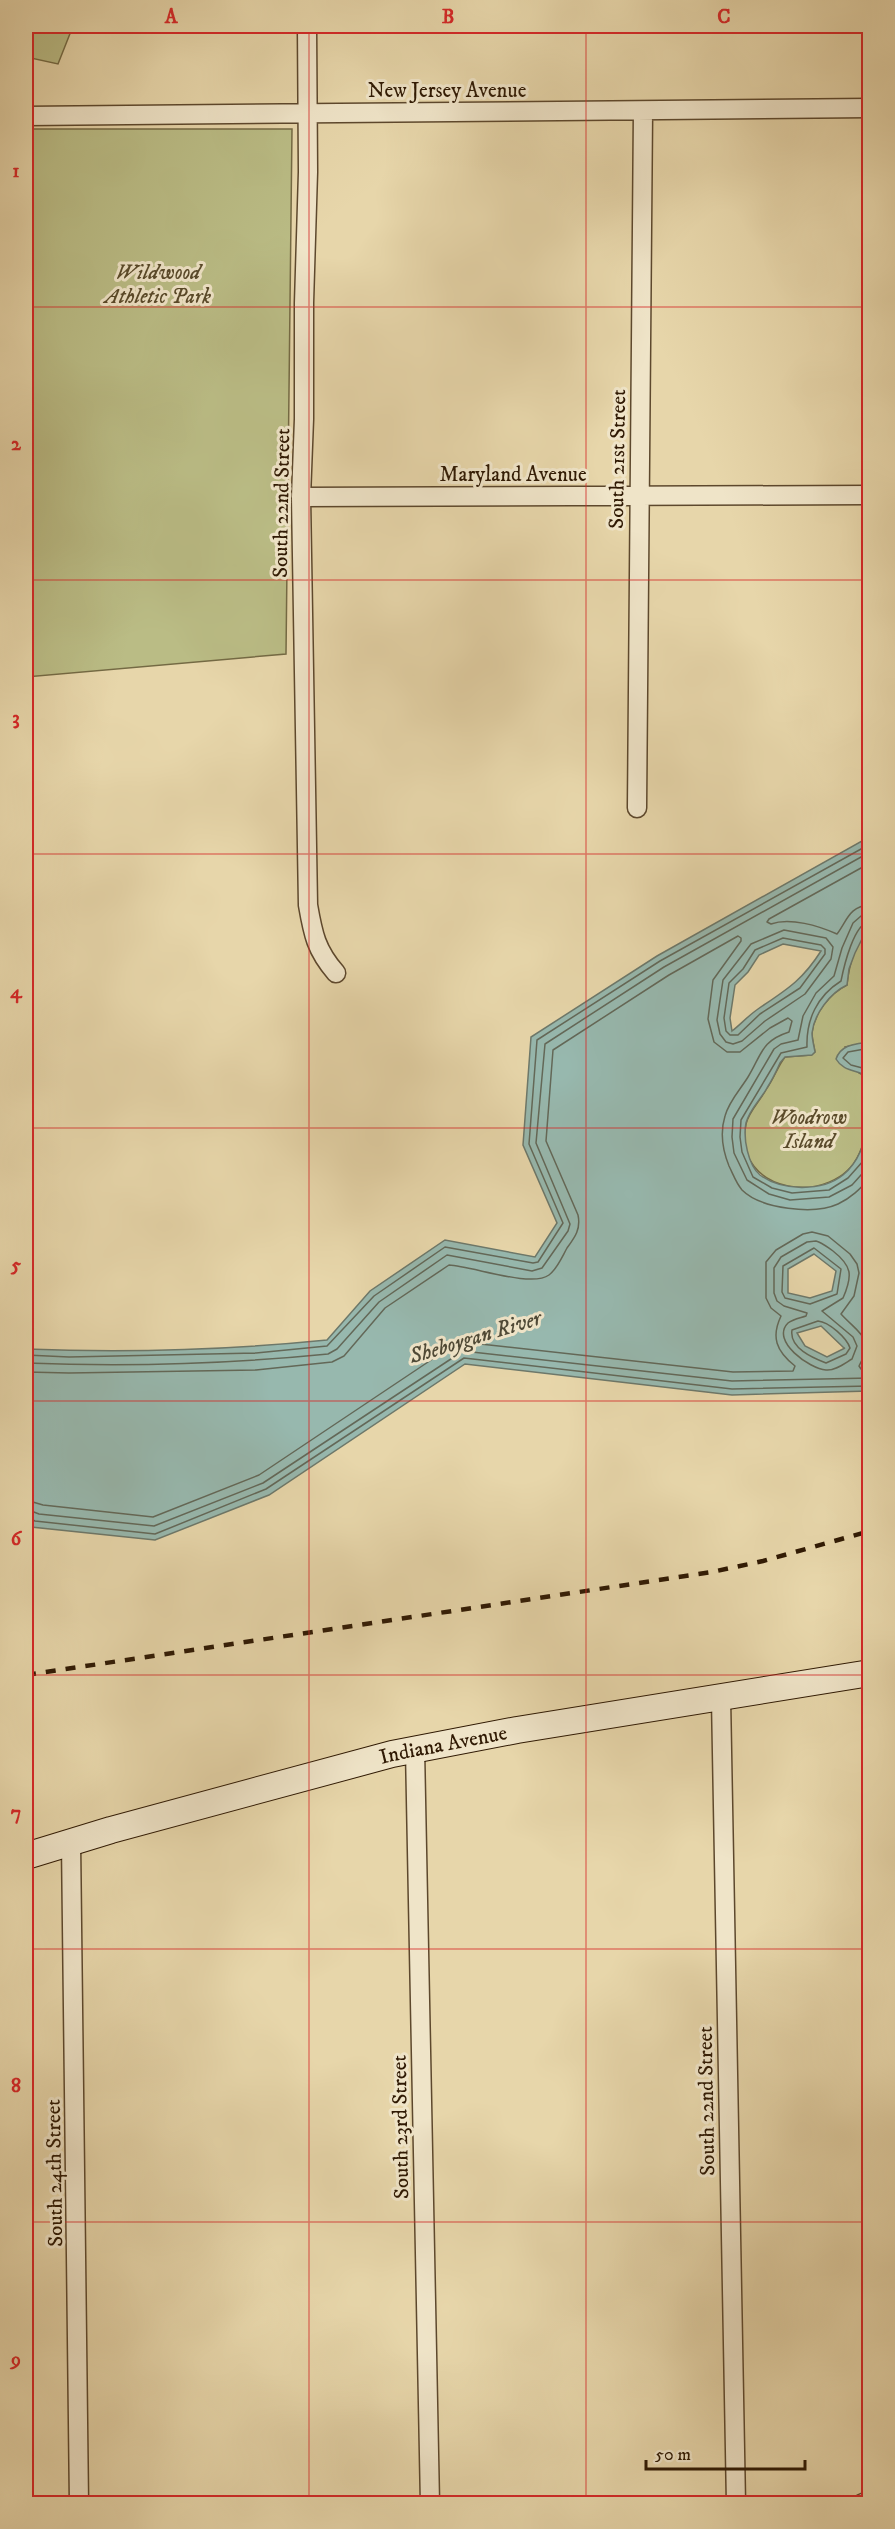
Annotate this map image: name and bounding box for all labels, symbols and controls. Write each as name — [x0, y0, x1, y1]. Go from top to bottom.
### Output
text: A — [164, 5, 179, 30]
text: B — [442, 5, 454, 30]
text: C — [717, 5, 731, 30]
street label: New Jersey Avenue — [368, 78, 527, 104]
text: 1 — [12, 159, 20, 184]
park label: Wildwood Athletic Park — [103, 260, 211, 310]
street label: South 21st Street — [604, 389, 632, 529]
street label: South 22nd Street — [268, 428, 296, 578]
text: 2 — [11, 432, 22, 457]
street label: Maryland Avenue — [439, 462, 587, 488]
text: 3 — [12, 706, 20, 731]
text: 4 — [10, 980, 23, 1005]
park label: Woodrow Island — [771, 1105, 847, 1155]
text: 5 — [10, 1253, 21, 1278]
water label: Sheboygan River — [405, 1304, 547, 1371]
text: 6 — [11, 1527, 23, 1552]
street label: Indiana Avenue — [377, 1720, 510, 1771]
text: 7 — [11, 1801, 21, 1826]
street label: South 22nd Street — [693, 2026, 721, 2176]
street label: South 23rd Street — [387, 2054, 415, 2199]
text: 8 — [11, 2074, 21, 2099]
street label: South 24th Street — [41, 2099, 69, 2247]
text: 9 — [9, 2348, 21, 2373]
scale bar — [646, 2433, 805, 2471]
text: 50 m — [655, 2444, 691, 2466]

